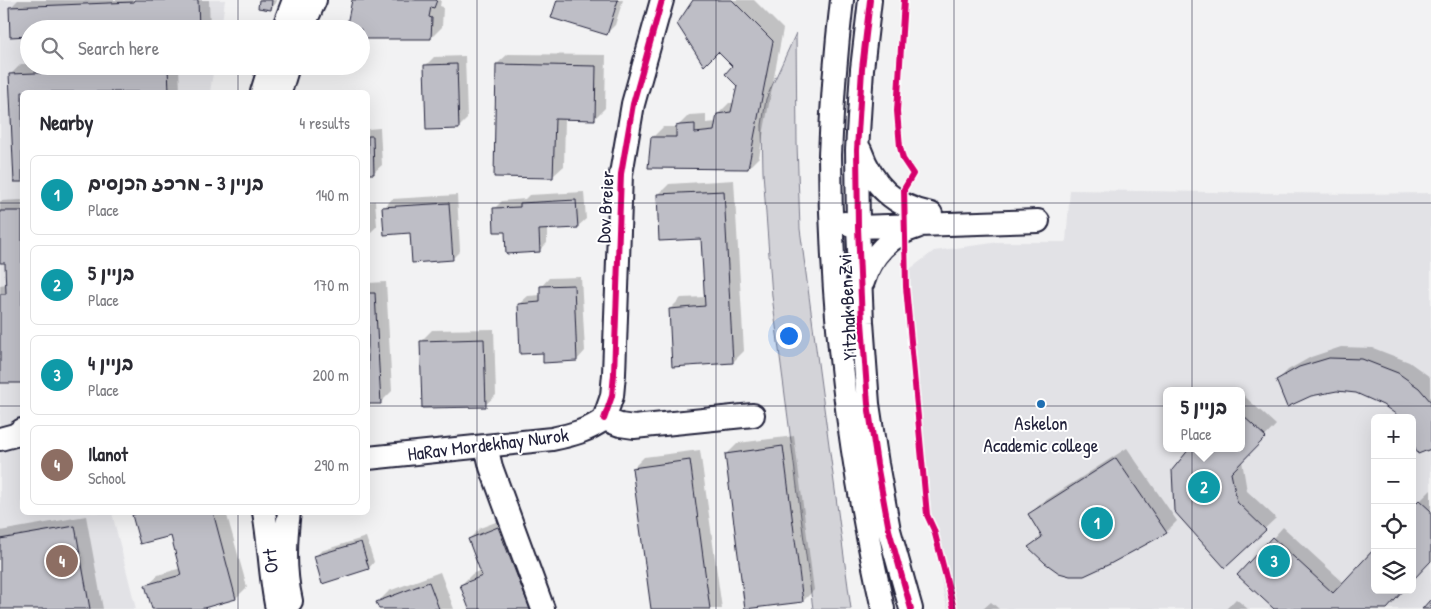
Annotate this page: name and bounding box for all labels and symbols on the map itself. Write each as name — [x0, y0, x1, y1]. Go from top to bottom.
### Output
street label: Dov Breier — [590, 170, 620, 244]
street label: Yitzhak Ben Zvi — [831, 253, 863, 361]
your location — [776, 323, 802, 349]
marker: Askelon Academic college — [1035, 398, 1047, 410]
place label: Askelon Academic college — [984, 410, 1099, 458]
street label: HaRav Mordekhay Nurok — [406, 421, 570, 467]
pin: 2 — [1188, 468, 1220, 506]
pin: 1 — [1081, 504, 1113, 542]
pin: 4 — [46, 542, 78, 580]
pin: 3 — [1258, 542, 1290, 580]
street label: Ort — [256, 547, 284, 574]

